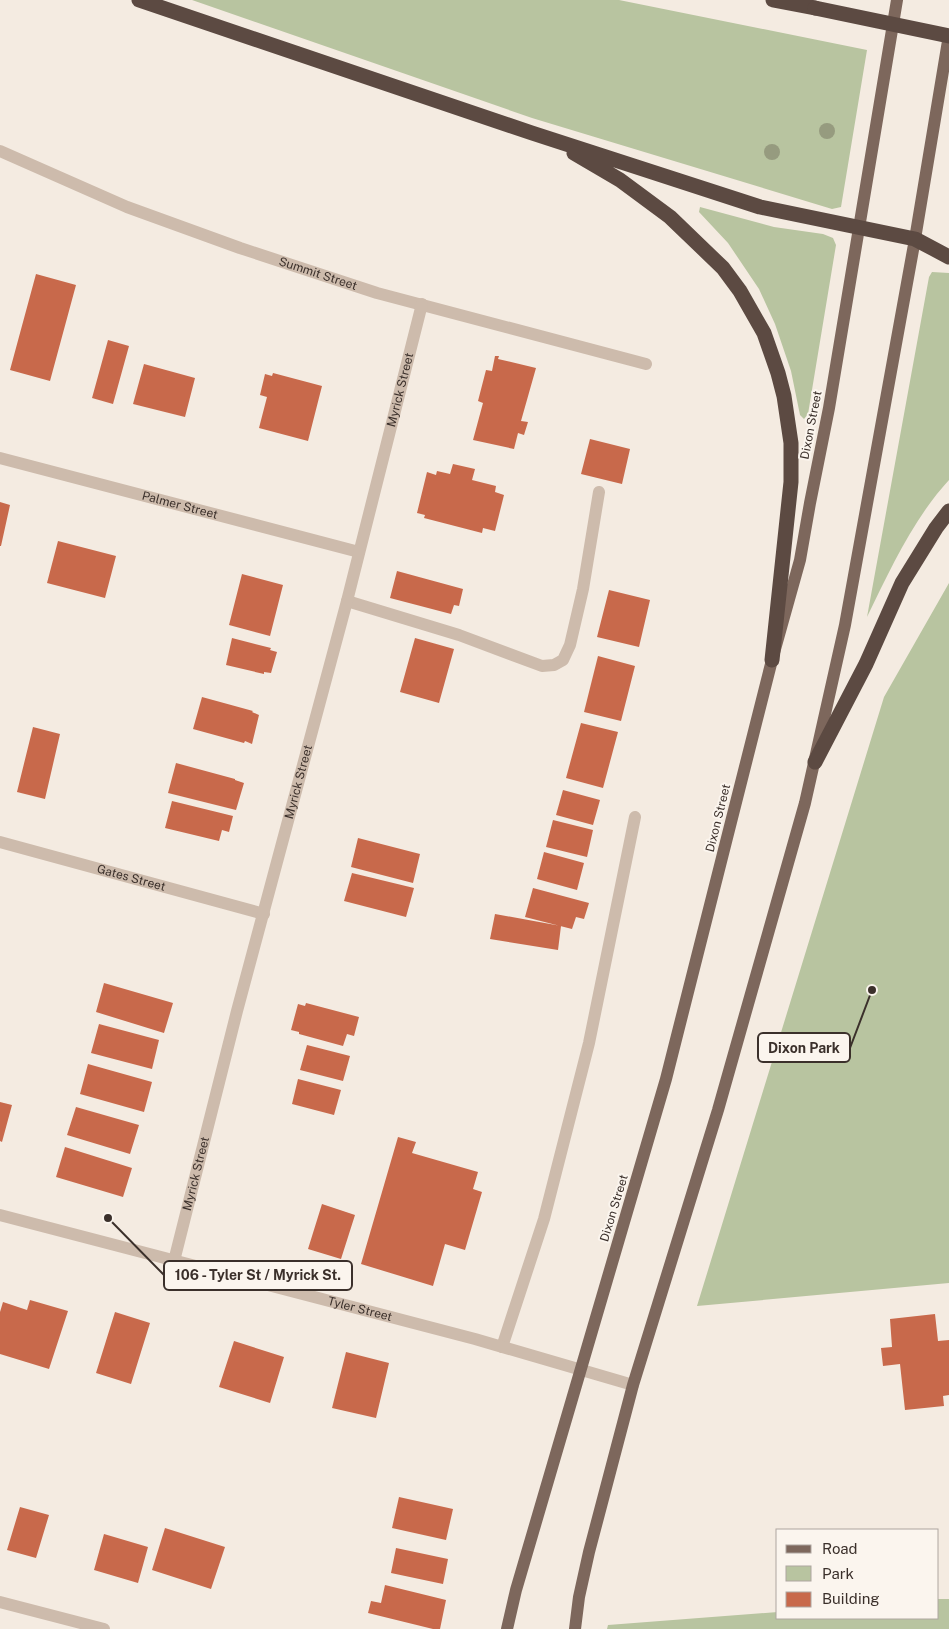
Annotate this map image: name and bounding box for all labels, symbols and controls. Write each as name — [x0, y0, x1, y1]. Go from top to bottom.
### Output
street label: Summit Street — [277, 254, 359, 293]
street label: Myrick Street — [384, 351, 416, 428]
street label: Dixon Street — [797, 389, 825, 460]
street label: Palmer Street — [141, 489, 220, 522]
street label: Myrick Street — [282, 743, 315, 820]
street label: Dixon Street — [703, 782, 733, 853]
street label: Gates Street — [95, 862, 167, 894]
callout: Dixon Park — [758, 1033, 850, 1062]
text: Dixon Park — [768, 1040, 840, 1056]
street label: Myrick Street — [180, 1135, 212, 1212]
street label: Dixon Street — [597, 1172, 631, 1243]
callout: 106 - Tyler St / Myrick St. — [164, 1261, 352, 1290]
text: 106 - Tyler St / Myrick St. — [175, 1267, 341, 1283]
street label: Tyler Street — [326, 1294, 394, 1324]
legend — [776, 1529, 939, 1619]
text: Road — [822, 1540, 858, 1557]
text: Park — [822, 1565, 854, 1582]
text: Building — [822, 1590, 880, 1607]

